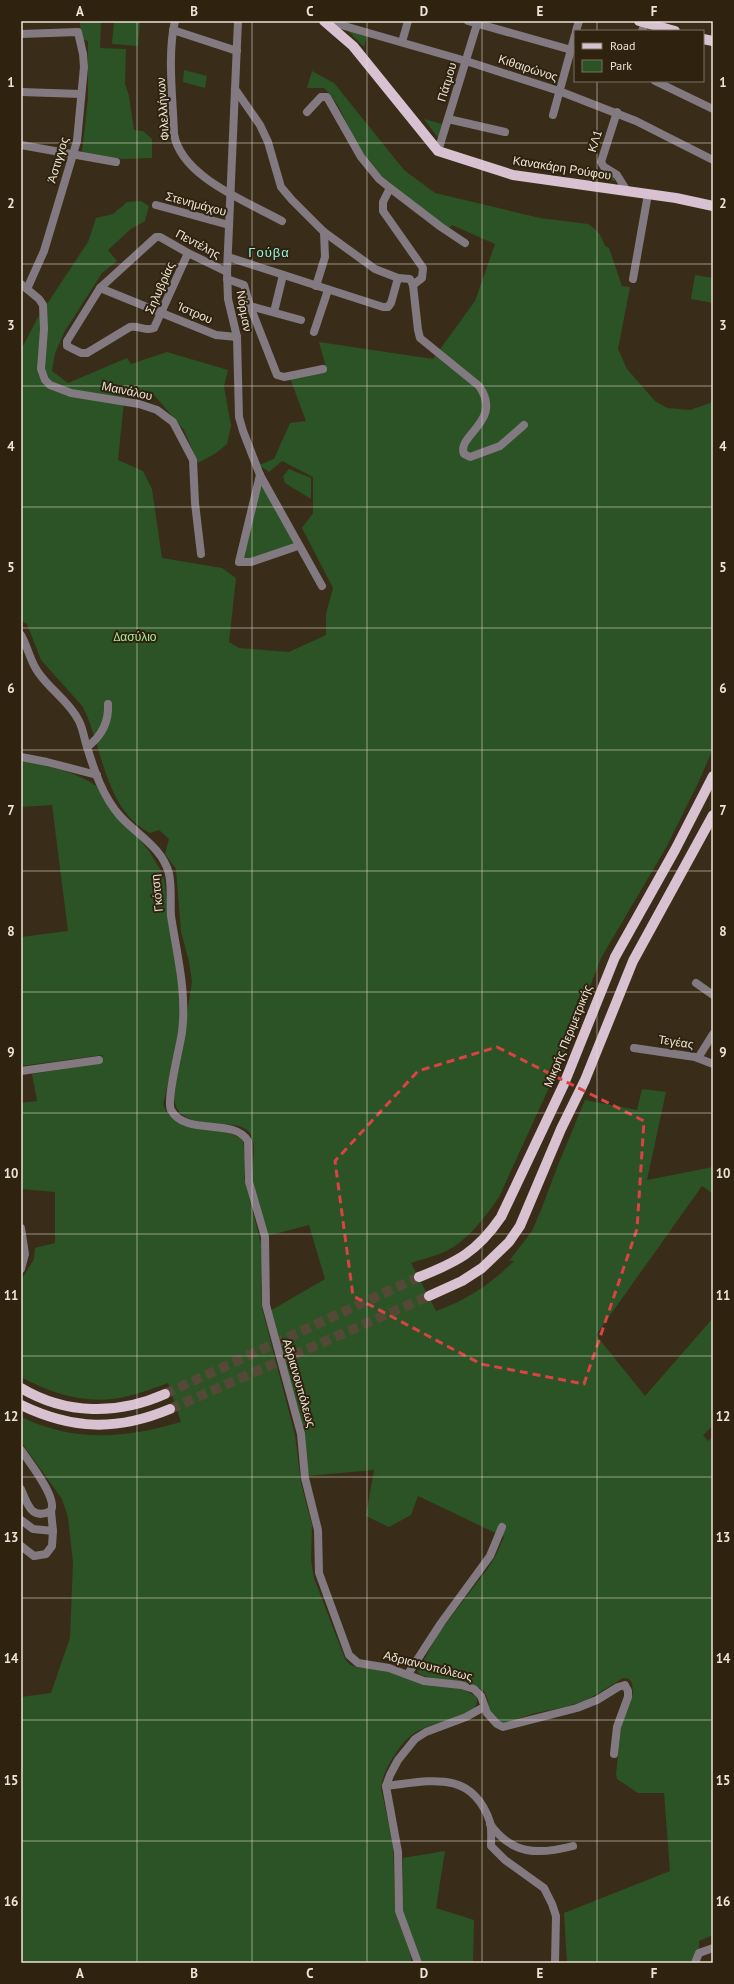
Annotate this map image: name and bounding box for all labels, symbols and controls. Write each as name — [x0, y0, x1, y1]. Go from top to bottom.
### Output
text: A — [76, 3, 84, 20]
text: B — [190, 3, 198, 20]
text: C — [306, 3, 314, 20]
text: D — [420, 3, 428, 20]
text: E — [537, 3, 544, 20]
text: F — [651, 3, 658, 20]
legend — [574, 30, 704, 82]
text: Road — [610, 38, 635, 53]
street label: Κιθαιρώνος — [497, 51, 560, 84]
text: Park — [610, 58, 632, 73]
street label: Πάτμου — [433, 60, 460, 103]
text: 1 — [7, 74, 15, 91]
text: 1 — [719, 74, 727, 91]
street label: Φιλελλήνων — [153, 77, 172, 141]
street label: ΚΛ1 — [584, 128, 605, 154]
street label: Άστιγγος — [43, 135, 72, 185]
street label: Κανακάρη Ρούφου — [512, 152, 612, 183]
street label: Στενημάχου — [164, 188, 228, 219]
text: 2 — [7, 195, 15, 212]
text: 2 — [719, 195, 727, 212]
street label: Πεντέλης — [173, 226, 223, 262]
district label: Γούβα — [248, 244, 290, 261]
street label: Σηλυβρίας — [141, 259, 178, 316]
street label: Νόρμαν — [233, 289, 256, 333]
street label: Ίστρου — [174, 298, 215, 327]
text: 3 — [7, 317, 15, 334]
text: 3 — [719, 317, 727, 334]
street label: Μαινάλου — [100, 378, 154, 403]
text: 4 — [7, 438, 15, 455]
text: 4 — [719, 438, 727, 455]
text: 5 — [7, 559, 15, 576]
text: 5 — [719, 559, 727, 576]
park label: Δασύλιο — [113, 629, 157, 644]
text: 6 — [7, 680, 15, 697]
text: 6 — [719, 680, 727, 697]
text: 7 — [7, 802, 15, 819]
text: 7 — [719, 802, 727, 819]
street label: Γκότση — [147, 874, 166, 913]
text: 8 — [7, 923, 15, 940]
text: 8 — [719, 923, 727, 940]
street label: Μικρής Περιμετρικής — [540, 982, 595, 1089]
street label: Τεγέας — [657, 1031, 695, 1052]
text: 9 — [7, 1044, 15, 1061]
text: 9 — [719, 1044, 727, 1061]
text: 10 — [4, 1165, 18, 1182]
text: 10 — [716, 1165, 730, 1182]
text: 11 — [4, 1287, 18, 1304]
text: 11 — [716, 1287, 730, 1304]
street label: Αδριανουπόλεως — [280, 1337, 319, 1429]
text: 12 — [4, 1408, 18, 1425]
text: 12 — [716, 1408, 730, 1425]
text: 13 — [4, 1529, 18, 1546]
text: 13 — [716, 1529, 730, 1546]
street label: Αδριανουπόλεως — [382, 1647, 474, 1684]
text: 14 — [4, 1650, 19, 1667]
text: 14 — [716, 1650, 731, 1667]
text: 15 — [4, 1772, 18, 1789]
text: 15 — [716, 1772, 730, 1789]
text: 16 — [4, 1893, 18, 1910]
text: 16 — [716, 1893, 730, 1910]
text: A — [76, 1965, 84, 1982]
text: B — [190, 1965, 198, 1982]
text: C — [306, 1965, 314, 1982]
text: D — [420, 1965, 428, 1982]
text: E — [537, 1965, 544, 1982]
text: F — [651, 1965, 658, 1982]

